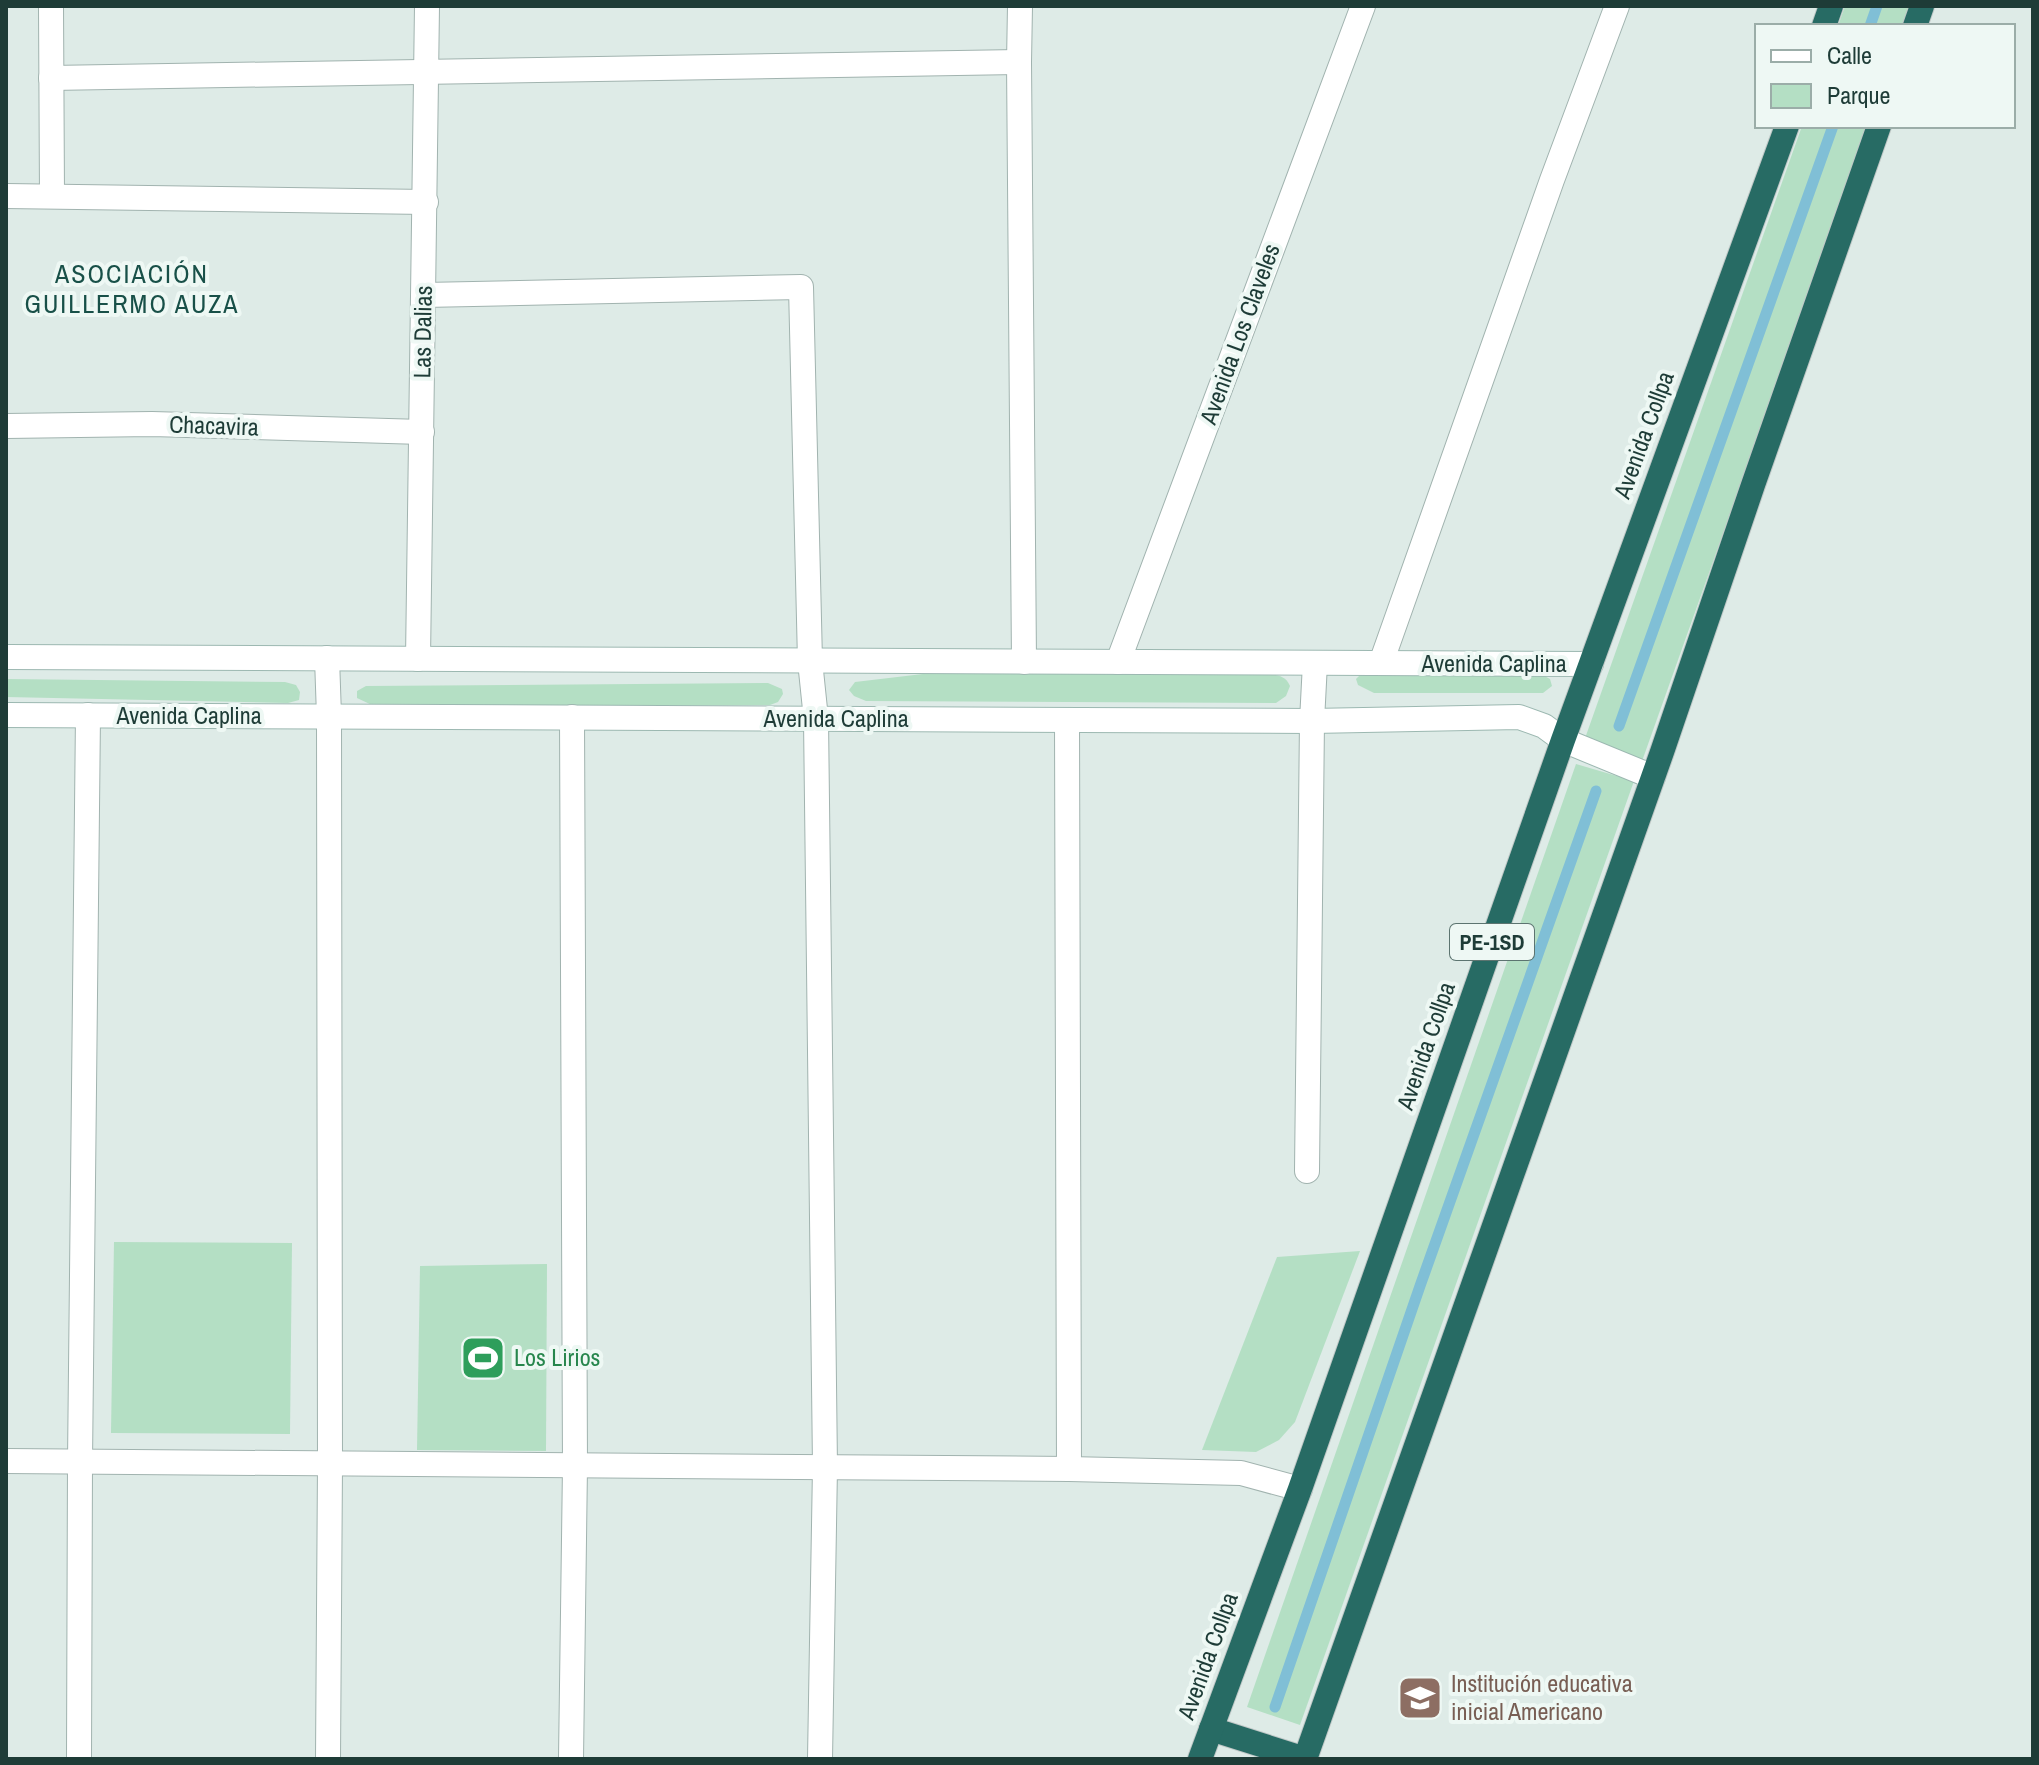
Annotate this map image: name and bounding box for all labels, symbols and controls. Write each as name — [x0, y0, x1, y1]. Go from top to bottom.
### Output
legend — [1755, 24, 2015, 128]
text: Calle — [1827, 39, 1872, 71]
text: Parque — [1827, 79, 1890, 111]
street label: Avenida Los Claveles — [1191, 239, 1287, 429]
district label: ASOCIACIÓN GUILLERMO AUZA — [24, 256, 240, 321]
street label: Las Dalias — [405, 285, 439, 379]
street label: Avenida Collpa — [1605, 367, 1681, 504]
street label: Chacavira — [169, 407, 259, 443]
street label: Avenida Caplina — [1420, 647, 1567, 679]
street label: Avenida Caplina — [115, 699, 262, 731]
street label: Avenida Caplina — [762, 702, 909, 734]
road number: PE-1SD — [1450, 924, 1534, 960]
street label: Avenida Collpa — [1388, 977, 1462, 1115]
sports icon: Los Lirios — [459, 1334, 507, 1382]
place label: Los Lirios — [514, 1341, 600, 1373]
street label: Avenida Collpa — [1169, 1588, 1245, 1725]
place label: Institución educativa inicial Americano — [1451, 1667, 1633, 1727]
school or university icon: Institución educativa inicial Americano — [1396, 1674, 1444, 1722]

